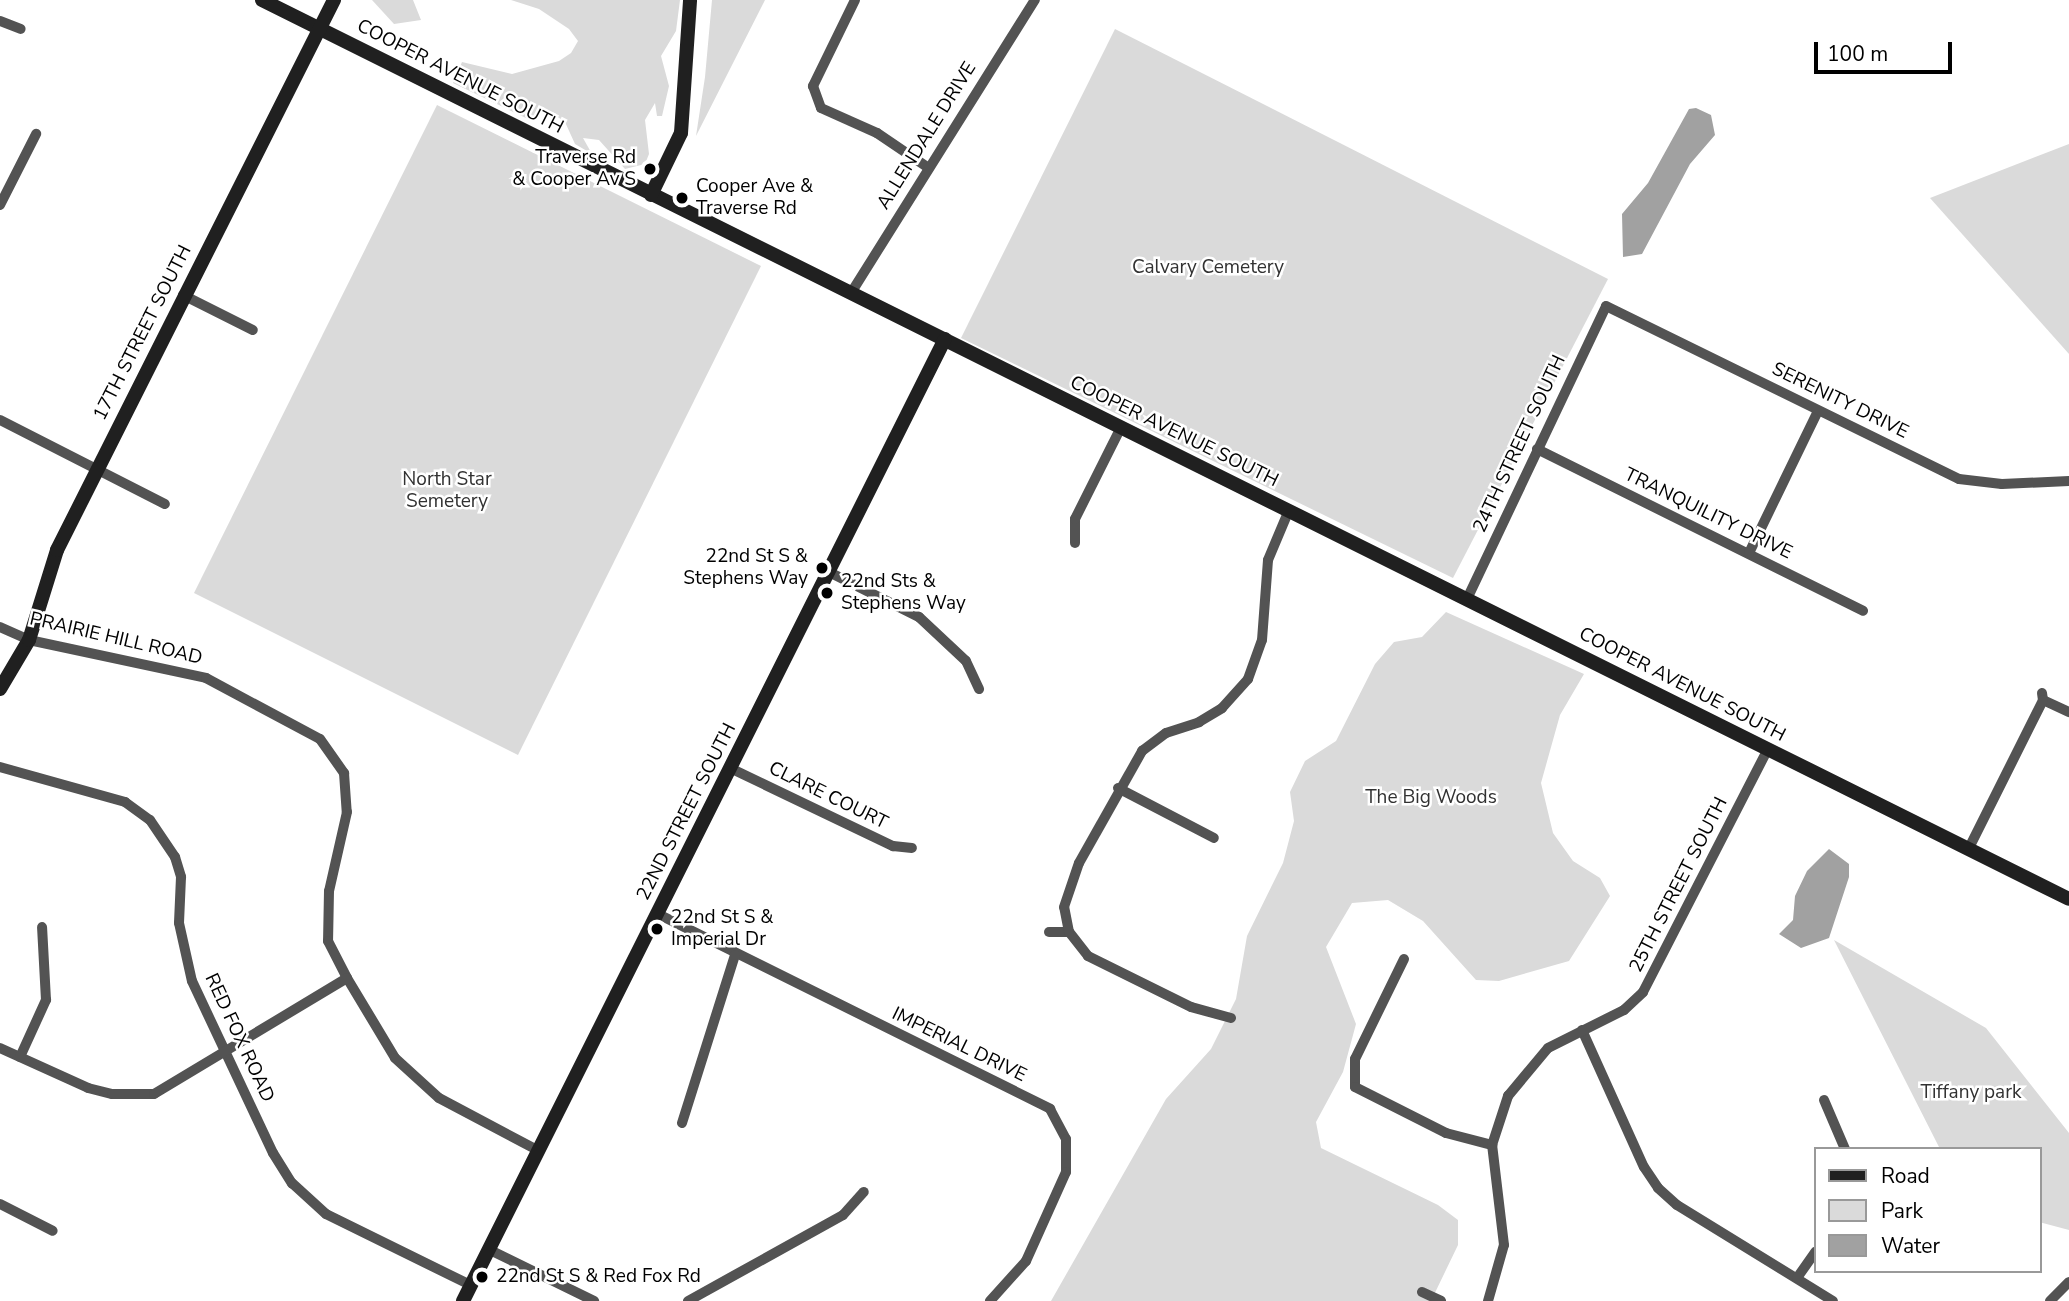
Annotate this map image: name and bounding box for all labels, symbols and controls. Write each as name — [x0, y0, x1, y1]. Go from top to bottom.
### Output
street label: COOPER AVENUE SOUTH — [353, 15, 567, 139]
scale bar — [1817, 28, 1955, 72]
text: 100 m — [1827, 40, 1888, 68]
street label: ALLENDALE DRIVE — [872, 58, 982, 214]
place label: Traverse Rd & Cooper Av S — [512, 147, 636, 191]
marker: Traverse Rd & Cooper Av S — [642, 161, 658, 177]
place label: Cooper Ave & Traverse Rd — [696, 176, 813, 220]
marker: Cooper Ave & Traverse Rd — [674, 190, 690, 206]
street label: 17TH STREET SOUTH — [89, 242, 197, 424]
park label: Calvary Cemetery — [1132, 257, 1284, 279]
street label: 24TH STREET SOUTH — [1469, 352, 1571, 536]
street label: SERENITY DRIVE — [1768, 358, 1912, 444]
street label: COOPER AVENUE SOUTH — [1066, 372, 1282, 492]
street label: TRANQUILITY DRIVE — [1620, 463, 1796, 565]
park label: North Star Semetery — [402, 469, 492, 513]
place label: 22nd St S & Stephens Way — [683, 546, 808, 590]
marker: 22nd St S & Stephens Way — [814, 560, 830, 576]
place label: 22nd Sts & Stephens Way — [841, 571, 966, 615]
marker: 22nd Sts & Stephens Way — [819, 585, 835, 601]
street label: PRAIRIE HILL ROAD — [27, 608, 205, 670]
street label: COOPER AVENUE SOUTH — [1575, 623, 1789, 747]
street label: 22ND STREET SOUTH — [632, 720, 742, 904]
street label: CLARE COURT — [765, 757, 891, 835]
park label: The Big Woods — [1365, 787, 1497, 809]
street label: 25TH STREET SOUTH — [1625, 794, 1733, 976]
place label: 22nd St S & Imperial Dr — [671, 907, 773, 951]
marker: 22nd St S & Imperial Dr — [649, 921, 665, 937]
street label: RED FOX ROAD — [199, 970, 279, 1106]
street label: IMPERIAL DRIVE — [888, 1003, 1030, 1087]
park label: Tiffany park — [1921, 1082, 2021, 1104]
legend — [1814, 1147, 2041, 1273]
text: Road — [1881, 1162, 1930, 1190]
text: Park — [1881, 1197, 1923, 1225]
text: Water — [1881, 1232, 1940, 1260]
place label: 22nd St S & Red Fox Rd — [496, 1266, 701, 1288]
marker: 22nd St S & Red Fox Rd — [474, 1269, 490, 1285]

